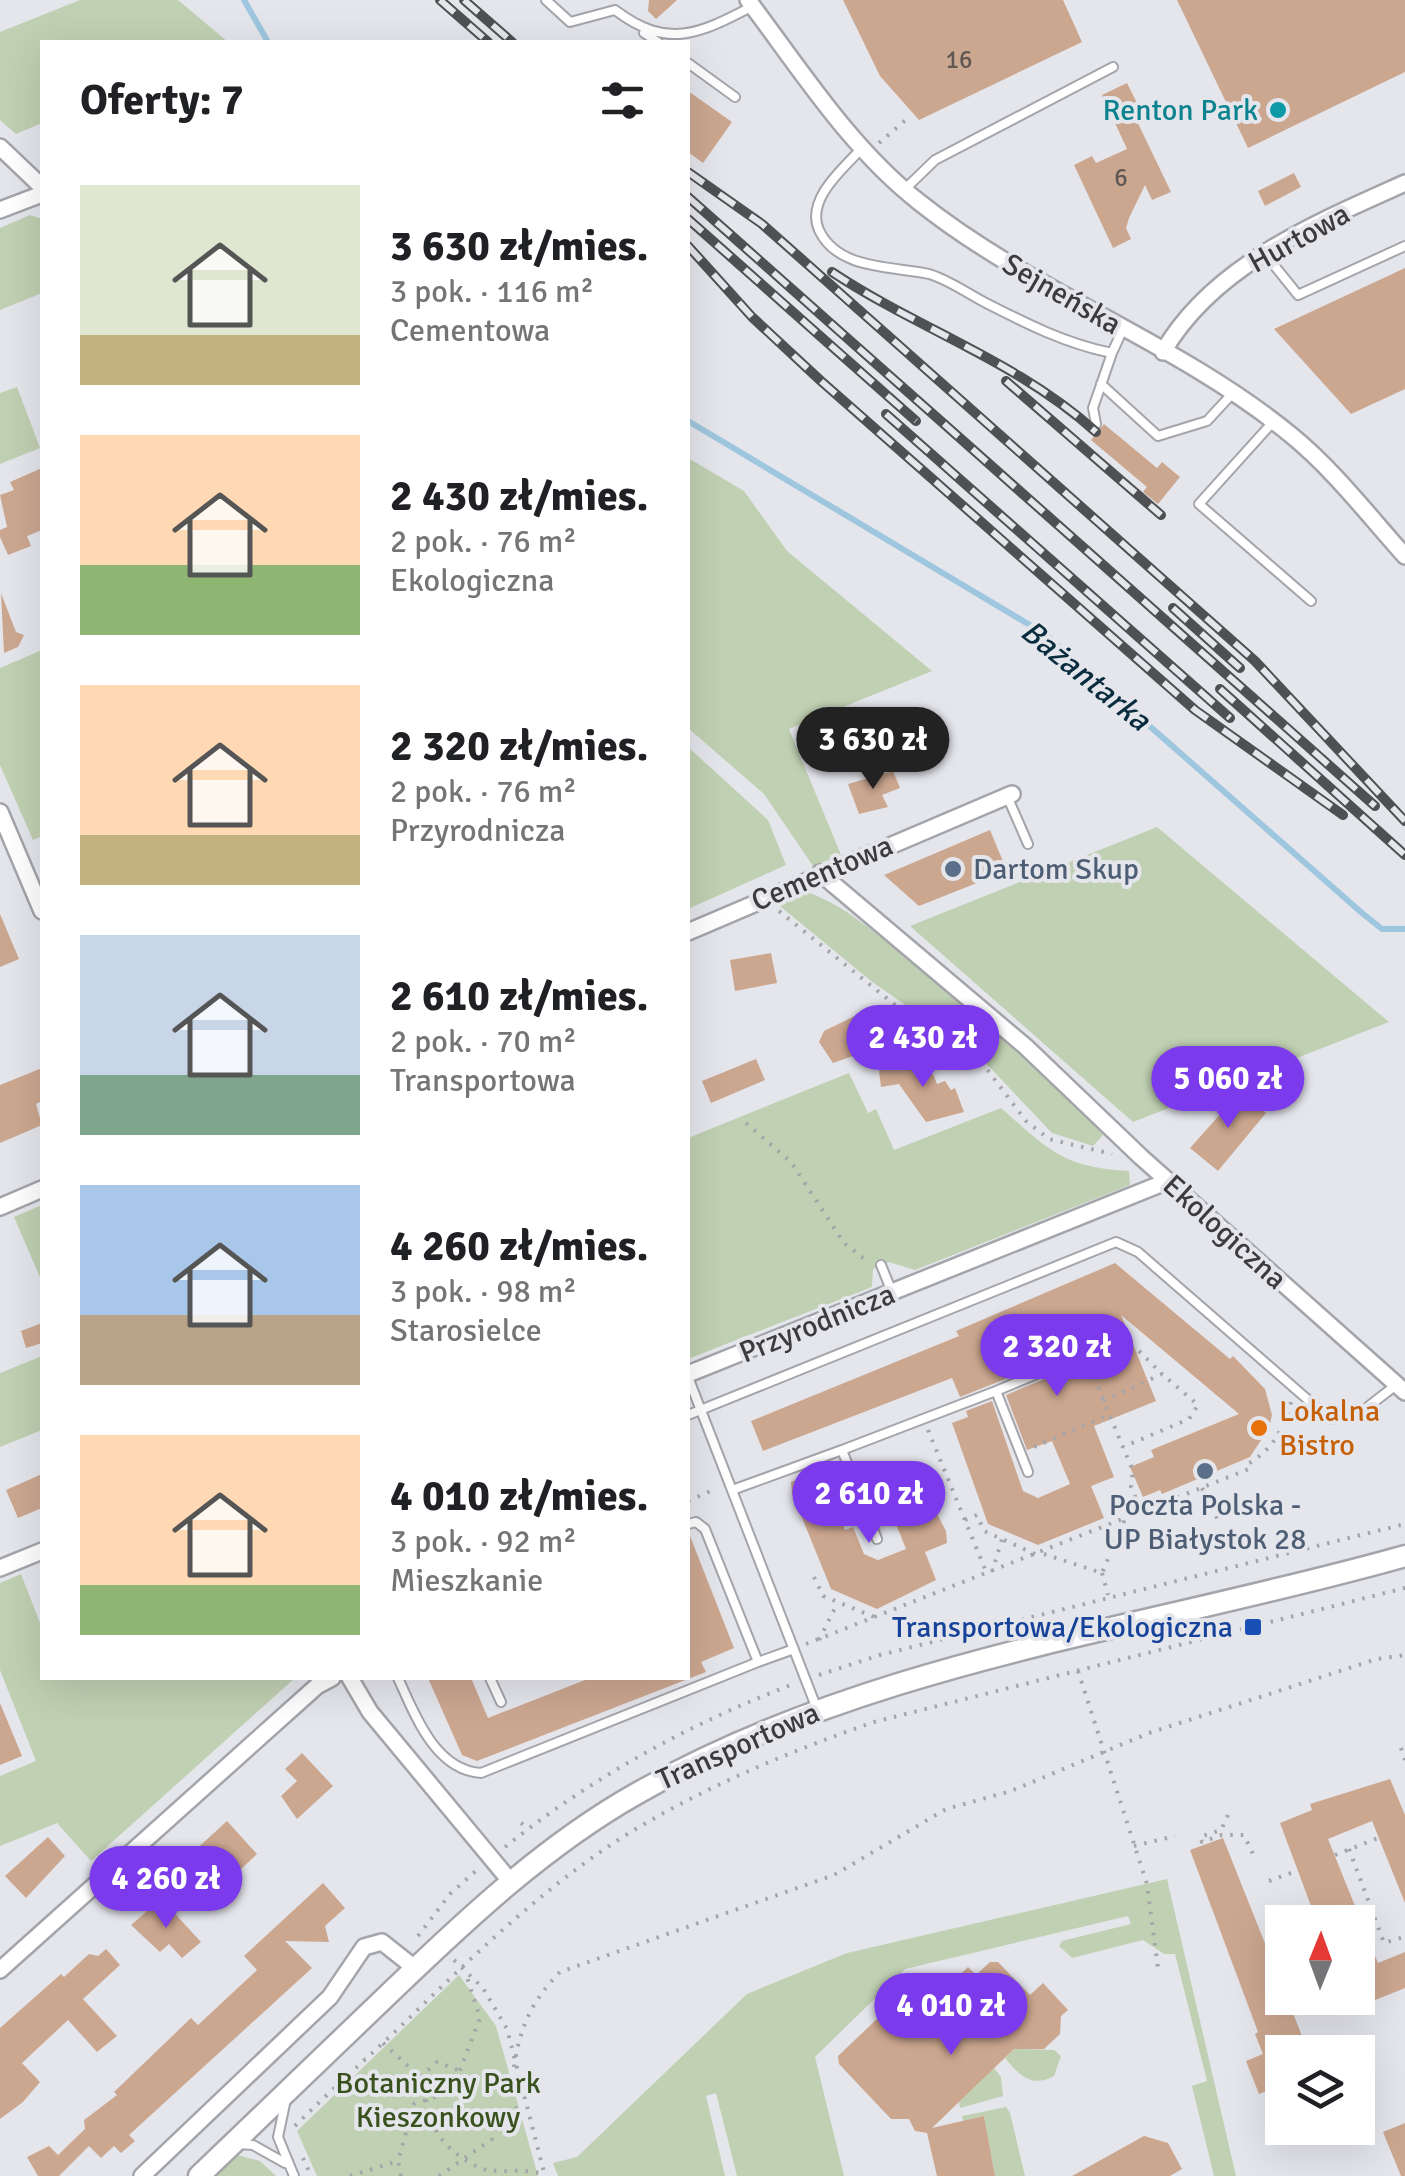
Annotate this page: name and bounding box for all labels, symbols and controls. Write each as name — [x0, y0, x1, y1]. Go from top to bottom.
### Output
house number: 16 — [945, 44, 973, 75]
icon: filters — [595, 73, 650, 128]
text: Oferty: 7 — [80, 75, 244, 126]
place label: Renton Park — [1103, 92, 1258, 129]
marker: Renton Park — [1267, 99, 1289, 121]
house number: 6 — [1114, 162, 1128, 193]
street label: Hurtowa — [1242, 195, 1357, 281]
text: 3 630 zł/mies. — [390, 221, 648, 272]
icon: home — [160, 225, 280, 345]
street label: Sejneńska — [996, 246, 1128, 343]
text: 3 pok. · 116 m² — [390, 272, 594, 311]
text: Cementowa — [390, 311, 550, 350]
text: 2 430 zł/mies. — [390, 471, 648, 522]
icon: home — [160, 475, 280, 595]
text: 2 pok. · 76 m² — [390, 522, 577, 561]
text: Ekologiczna — [390, 561, 554, 600]
water label: Bażantarka — [1013, 611, 1159, 740]
pin: 3 630 zł — [770, 707, 976, 792]
text: 3 630 zł — [818, 720, 928, 759]
text: 2 320 zł/mies. — [390, 721, 648, 772]
icon: home — [160, 725, 280, 845]
text: 2 pok. · 76 m² — [390, 772, 577, 811]
text: Przyrodnicza — [390, 811, 565, 850]
street label: Cementowa — [746, 827, 899, 920]
place label: Dartom Skup — [973, 851, 1139, 888]
marker: Dartom Skup — [942, 858, 964, 880]
text: 2 610 zł/mies. — [390, 971, 648, 1022]
icon: home — [160, 975, 280, 1095]
pin: 2 430 zł — [820, 1005, 1026, 1090]
text: 2 430 zł — [868, 1018, 978, 1057]
text: 2 pok. · 70 m² — [390, 1022, 577, 1061]
pin: 5 060 zł — [1125, 1046, 1331, 1131]
text: 5 060 zł — [1173, 1059, 1283, 1098]
text: Transportowa — [390, 1061, 576, 1100]
street label: Ekologiczna — [1155, 1167, 1294, 1298]
text: 4 260 zł/mies. — [390, 1221, 648, 1272]
icon: home — [160, 1225, 280, 1345]
text: 3 pok. · 98 m² — [390, 1272, 577, 1311]
street label: Przyrodnicza — [734, 1276, 900, 1371]
text: Starosielce — [390, 1311, 542, 1350]
pin: 2 320 zł — [954, 1314, 1160, 1399]
text: 2 320 zł — [1002, 1327, 1112, 1366]
place label: Lokalna Bistro — [1279, 1393, 1380, 1464]
marker: Lokalna Bistro — [1248, 1417, 1270, 1439]
marker: Poczta Polska - UP Białystok 28 — [1194, 1460, 1216, 1482]
pin: 2 610 zł — [766, 1461, 972, 1546]
text: 4 010 zł/mies. — [390, 1471, 648, 1522]
text: 2 610 zł — [814, 1474, 924, 1513]
icon: home — [160, 1475, 280, 1595]
place label: Poczta Polska - UP Białystok 28 — [1104, 1487, 1306, 1558]
text: 3 pok. · 92 m² — [390, 1522, 577, 1561]
text: Mieszkanie — [390, 1561, 543, 1600]
place label: Transportowa/Ekologiczna — [892, 1609, 1233, 1646]
marker: Transportowa/Ekologiczna — [1242, 1616, 1264, 1638]
street label: Transportowa — [651, 1694, 825, 1799]
pin: 4 260 zł — [63, 1846, 269, 1931]
text: 4 260 zł — [111, 1859, 221, 1898]
north arrow — [1265, 1905, 1375, 2015]
map controls — [1265, 1905, 1375, 2145]
pin: 4 010 zł — [848, 1973, 1054, 2058]
text: 4 010 zł — [896, 1986, 1006, 2025]
button: layers — [1265, 2035, 1375, 2145]
park label: Botaniczny Park Kieszonkowy — [335, 2065, 541, 2136]

